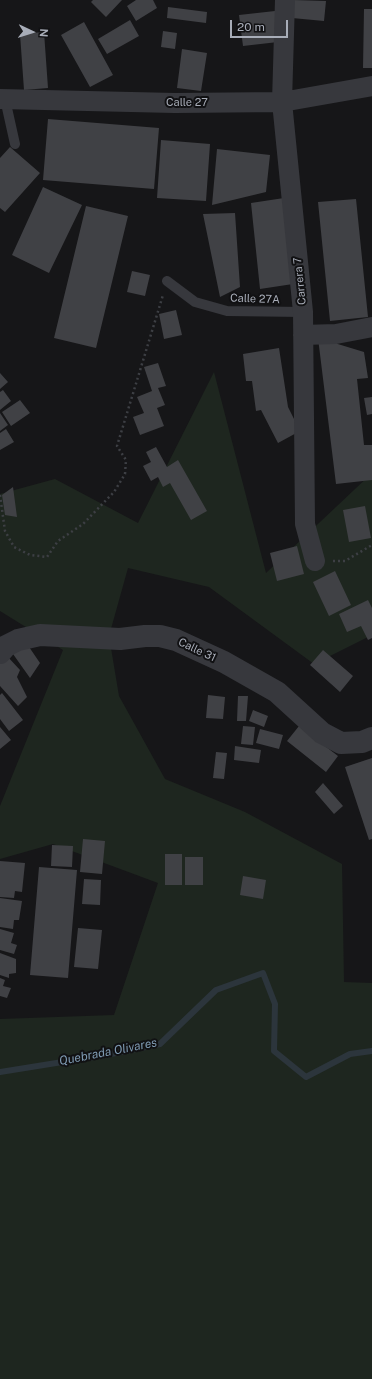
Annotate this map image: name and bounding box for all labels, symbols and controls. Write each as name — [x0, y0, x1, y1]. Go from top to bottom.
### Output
north arrow — [12, 12, 52, 52]
scale bar — [232, 12, 290, 38]
text: 20 m — [237, 20, 265, 34]
text: N — [38, 28, 50, 38]
street label: Calle 27 — [166, 96, 208, 110]
street label: Carrera 7 — [291, 257, 309, 305]
street label: Calle 27A — [230, 292, 280, 306]
street label: Calle 31 — [176, 636, 218, 664]
water label: Quebrada Olivares — [58, 1035, 158, 1069]

